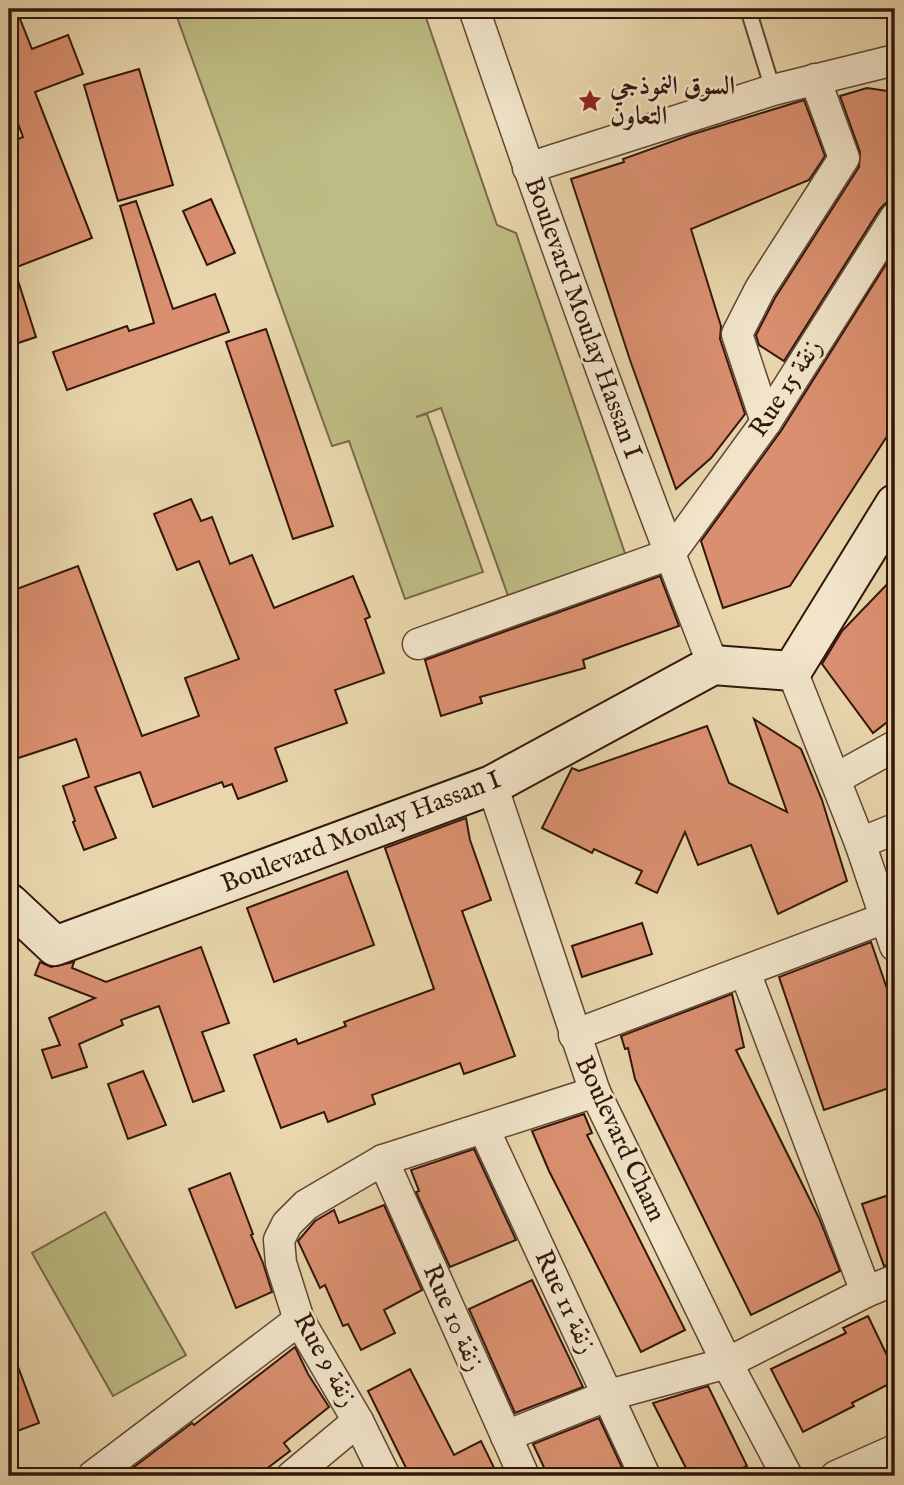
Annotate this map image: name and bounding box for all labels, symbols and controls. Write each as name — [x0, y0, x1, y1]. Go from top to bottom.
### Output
place label: السوق النموذجي التعاون — [609, 70, 735, 133]
place icon: السوق النموذجي التعاون — [576, 87, 604, 115]
street label: Boulevard Moulay Hassan I — [517, 173, 649, 463]
street label: Rue 15 زنقة — [742, 333, 830, 443]
street label: Boulevard Moulay Hassan I — [216, 763, 506, 901]
street label: Boulevard Cham — [567, 1051, 673, 1227]
street label: Rue 11 زنقة — [527, 1245, 603, 1359]
street label: Rue 10 زنقة — [415, 1259, 491, 1377]
street label: Rue 9 زنقة — [286, 1307, 364, 1413]

